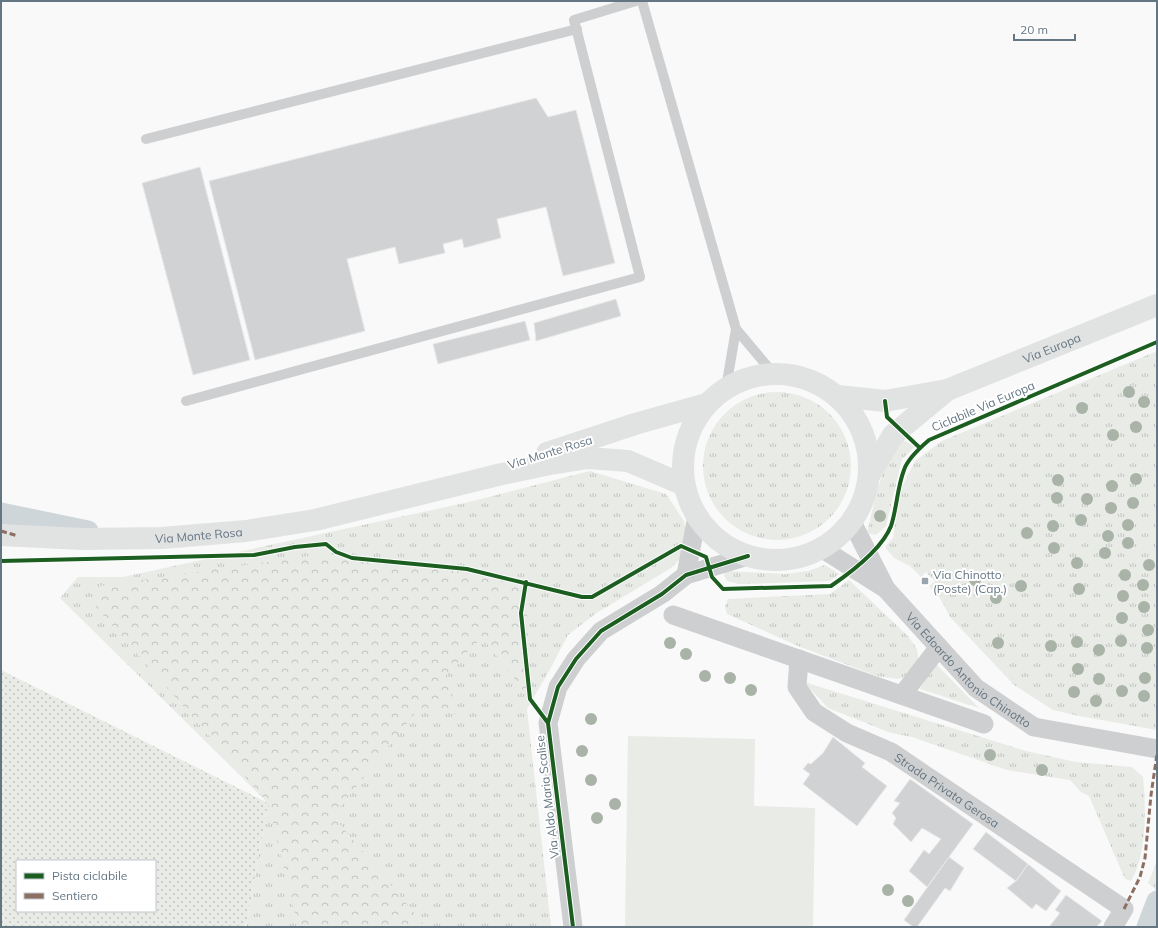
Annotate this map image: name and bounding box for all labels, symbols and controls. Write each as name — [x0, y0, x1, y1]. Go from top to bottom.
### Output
scale bar — [1014, 16, 1075, 42]
text: 20 m — [1020, 22, 1048, 37]
street label: Via Europa — [1020, 329, 1083, 366]
street label: Ciclabile Via Europa — [929, 377, 1037, 435]
street label: Via Monte Rosa — [506, 432, 594, 472]
street label: Via Monte Rosa — [155, 524, 243, 546]
place label: Via Chinotto (Poste) (Cap.) — [933, 567, 1007, 596]
marker: Via Chinotto (Poste) (Cap.) — [920, 576, 930, 586]
street label: Via Edoardo Antonio Chinotto — [903, 609, 1034, 731]
street label: Via Aldo Maria Scalise — [532, 734, 562, 860]
street label: Strada Privata Gerosa — [892, 749, 1002, 830]
legend — [16, 860, 156, 912]
text: Pista ciclabile — [52, 868, 127, 883]
text: Sentiero — [52, 888, 98, 903]

